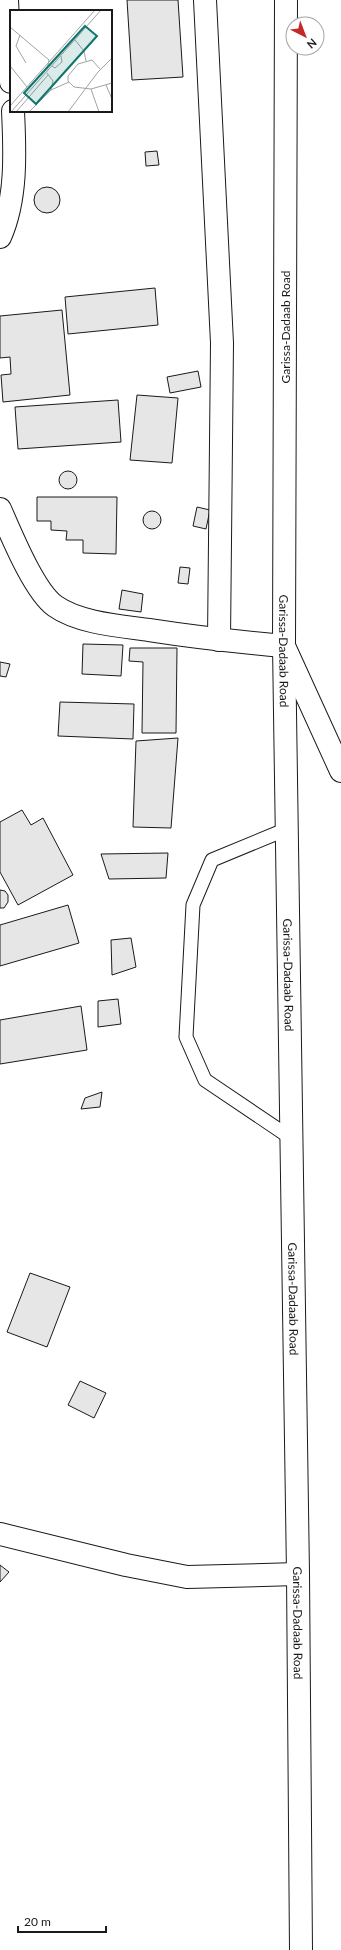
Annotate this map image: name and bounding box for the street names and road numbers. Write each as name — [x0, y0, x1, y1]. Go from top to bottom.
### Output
street label: Garissa-Dadaab Road — [278, 271, 293, 383]
street label: Garissa-Dadaab Road — [276, 595, 292, 708]
street label: Garissa-Dadaab Road — [281, 918, 297, 1032]
street label: Garissa-Dadaab Road — [285, 1242, 302, 1355]
street label: Garissa-Dadaab Road — [290, 1566, 306, 1679]

